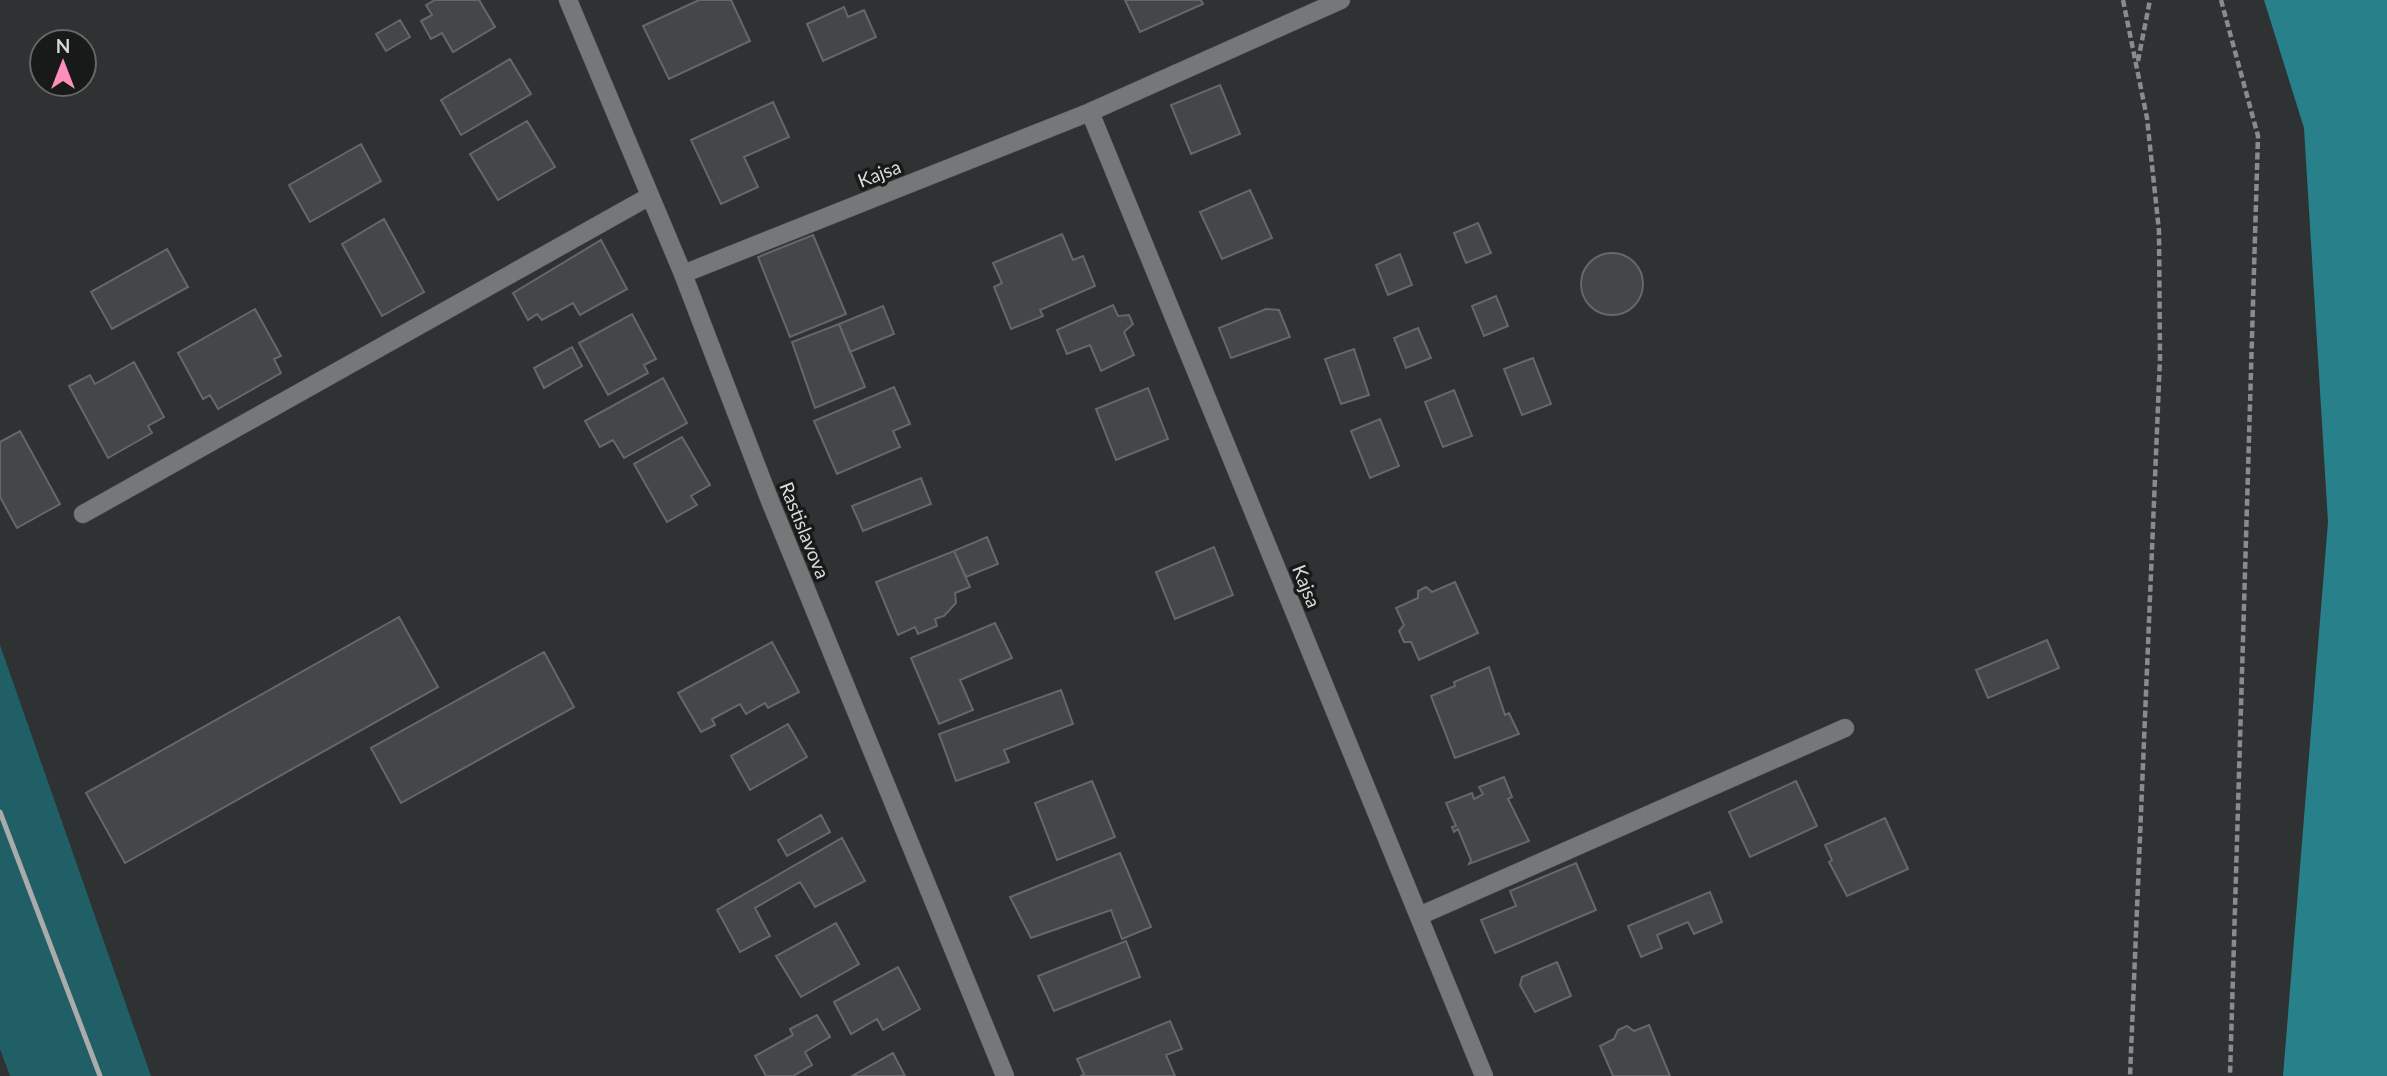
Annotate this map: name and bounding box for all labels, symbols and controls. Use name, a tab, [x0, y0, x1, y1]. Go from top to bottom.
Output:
north arrow	[28, 28, 98, 98]
text: N	[56, 34, 70, 57]
street label: Kajsa	[854, 154, 904, 192]
street label: Rastislavova	[775, 478, 835, 582]
street label: Kajsa	[1288, 561, 1326, 611]

